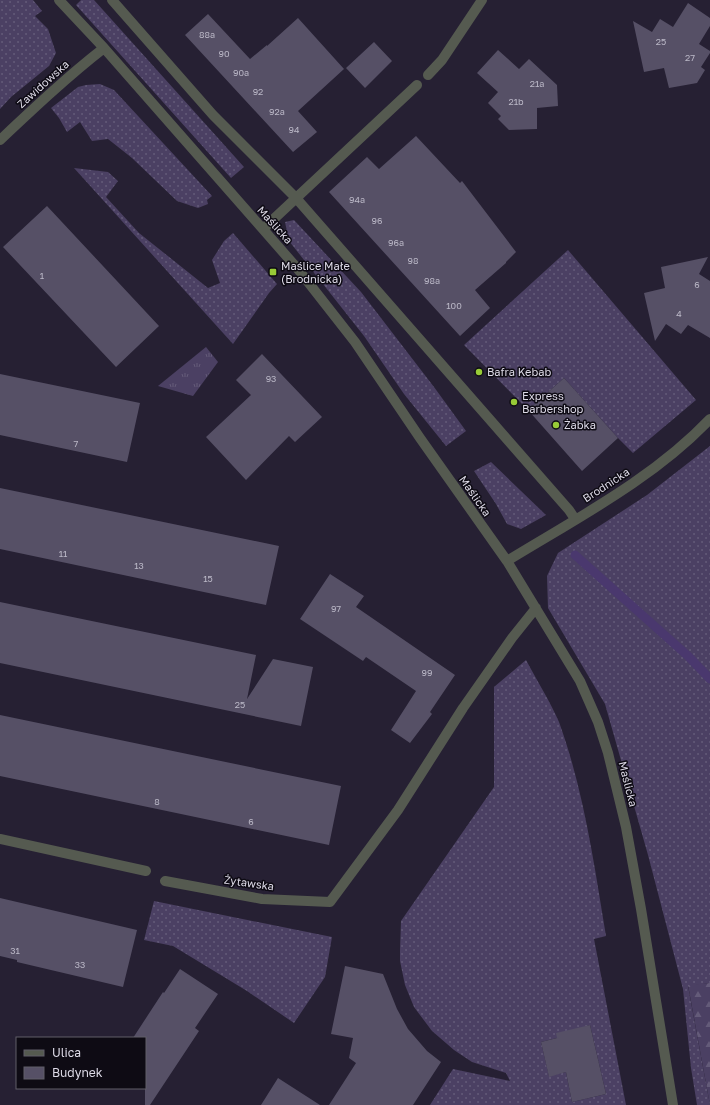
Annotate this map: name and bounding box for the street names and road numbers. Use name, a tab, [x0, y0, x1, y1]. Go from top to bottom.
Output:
street label: Zawidowska	[14, 57, 71, 110]
street label: Maślicka	[255, 203, 296, 246]
street label: Brodnicka	[580, 465, 631, 504]
street label: Maślicka	[457, 473, 494, 518]
street label: Maślicka	[617, 760, 640, 808]
street label: Żytawska	[223, 873, 275, 892]

